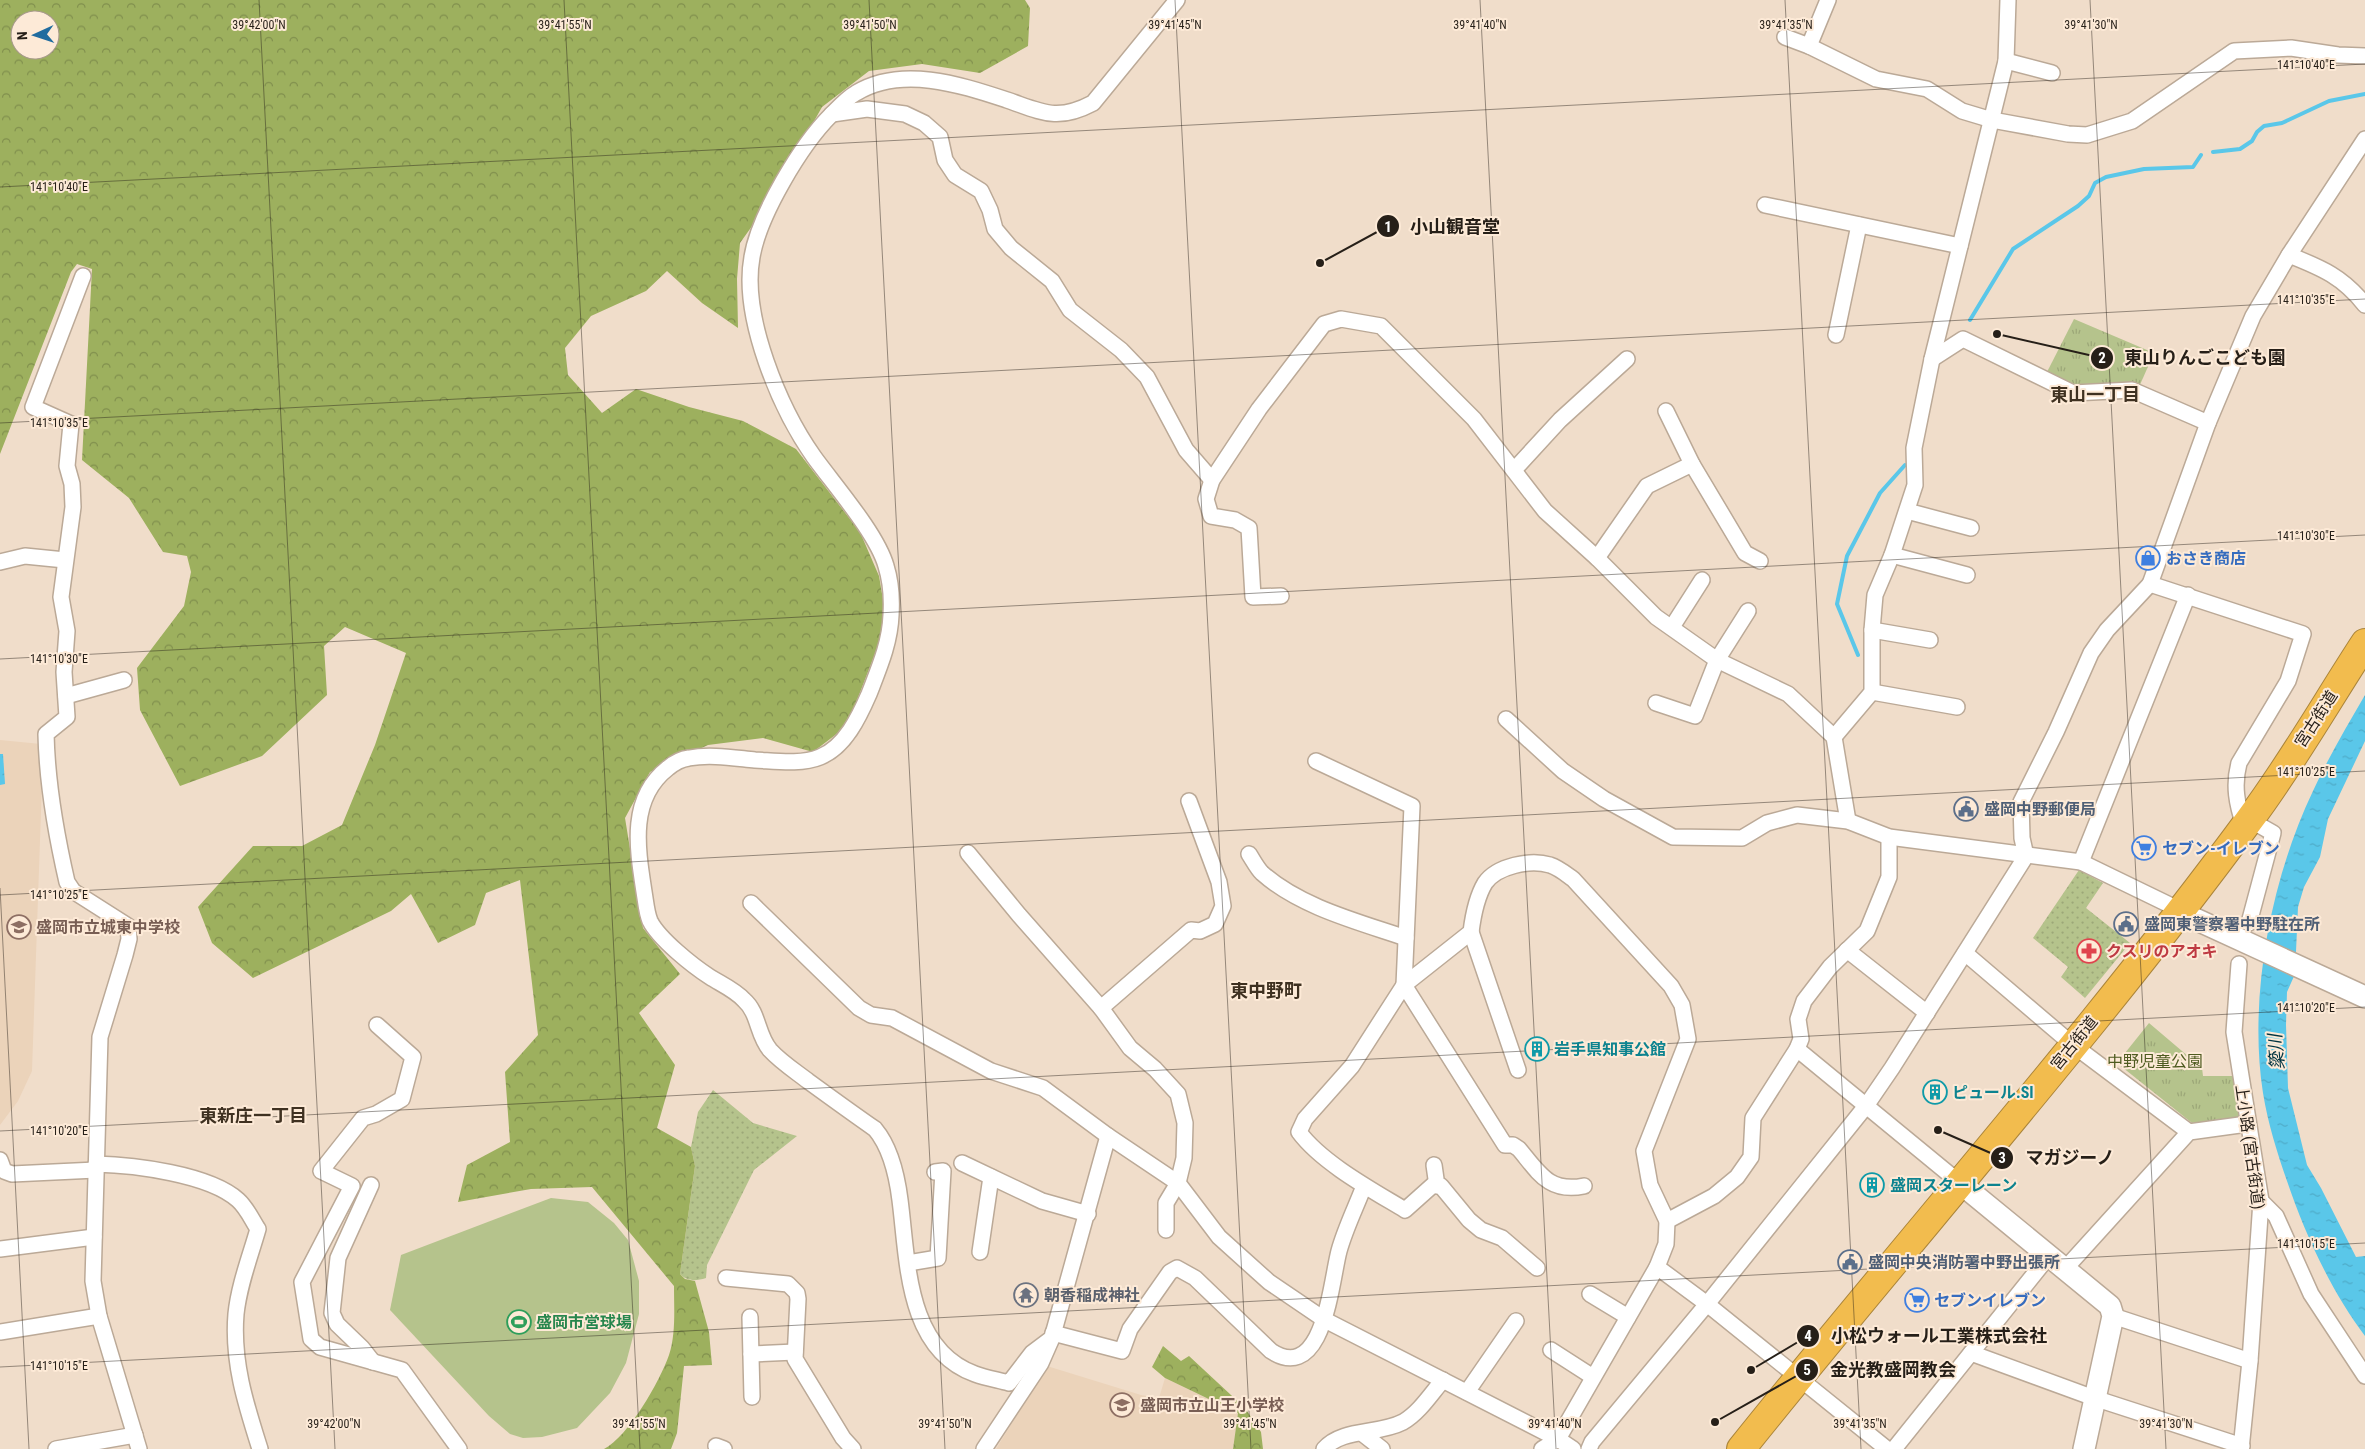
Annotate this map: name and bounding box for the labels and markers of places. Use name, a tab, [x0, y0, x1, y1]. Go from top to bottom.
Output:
callout: 小山観音堂	[1375, 210, 1510, 243]
callout: 東山りんごこども園	[2089, 341, 2296, 374]
shop icon: おさき商店	[2135, 545, 2161, 571]
place label: おさき商店	[2166, 549, 2246, 568]
public building icon: 盛岡中野郵便局	[1953, 796, 1979, 822]
place label: 盛岡中野郵便局	[1984, 800, 2096, 819]
supermarket icon: セブン-イレブン	[2131, 835, 2157, 861]
place label: セブン-イレブン	[2162, 839, 2280, 858]
public building icon: 盛岡東警察署中野駐在所	[2113, 911, 2139, 937]
school or university icon: 盛岡市立城東中学校	[6, 914, 32, 940]
place label: 盛岡東警察署中野駐在所	[2144, 915, 2320, 934]
place label: 盛岡市立城東中学校	[36, 918, 180, 937]
pharmacy icon: クスリのアオキ	[2076, 938, 2102, 964]
place label: クスリのアオキ	[2106, 942, 2218, 961]
building icon: 岩手県知事公館	[1524, 1036, 1550, 1062]
place label: 岩手県知事公館	[1554, 1040, 1666, 1059]
building icon: ピュール.SI	[1922, 1079, 1948, 1105]
place label: ピュール.SI	[1952, 1083, 2034, 1102]
callout: マガジーノ	[1990, 1141, 2125, 1174]
building icon: 盛岡スターレーン	[1859, 1172, 1885, 1198]
place label: 盛岡スターレーン	[1890, 1176, 2017, 1195]
public building icon: 盛岡中央消防署中野出張所	[1837, 1249, 1863, 1275]
place label: 盛岡中央消防署中野出張所	[1868, 1253, 2060, 1272]
temple icon: 朝香稲成神社	[1013, 1282, 1039, 1308]
place label: 朝香稲成神社	[1044, 1286, 1140, 1305]
supermarket icon: セブンイレブン	[1904, 1287, 1930, 1313]
place label: セブンイレブン	[1934, 1291, 2046, 1310]
sports icon: 盛岡市営球場	[506, 1309, 532, 1335]
place label: 盛岡市営球場	[536, 1313, 632, 1332]
callout: 小松ウォール工業株式会社	[1796, 1319, 2057, 1352]
callout: 金光教盛岡教会	[1795, 1353, 1966, 1386]
school or university icon: 盛岡市立山王小学校	[1109, 1392, 1135, 1418]
place label: 盛岡市立山王小学校	[1140, 1396, 1284, 1415]

